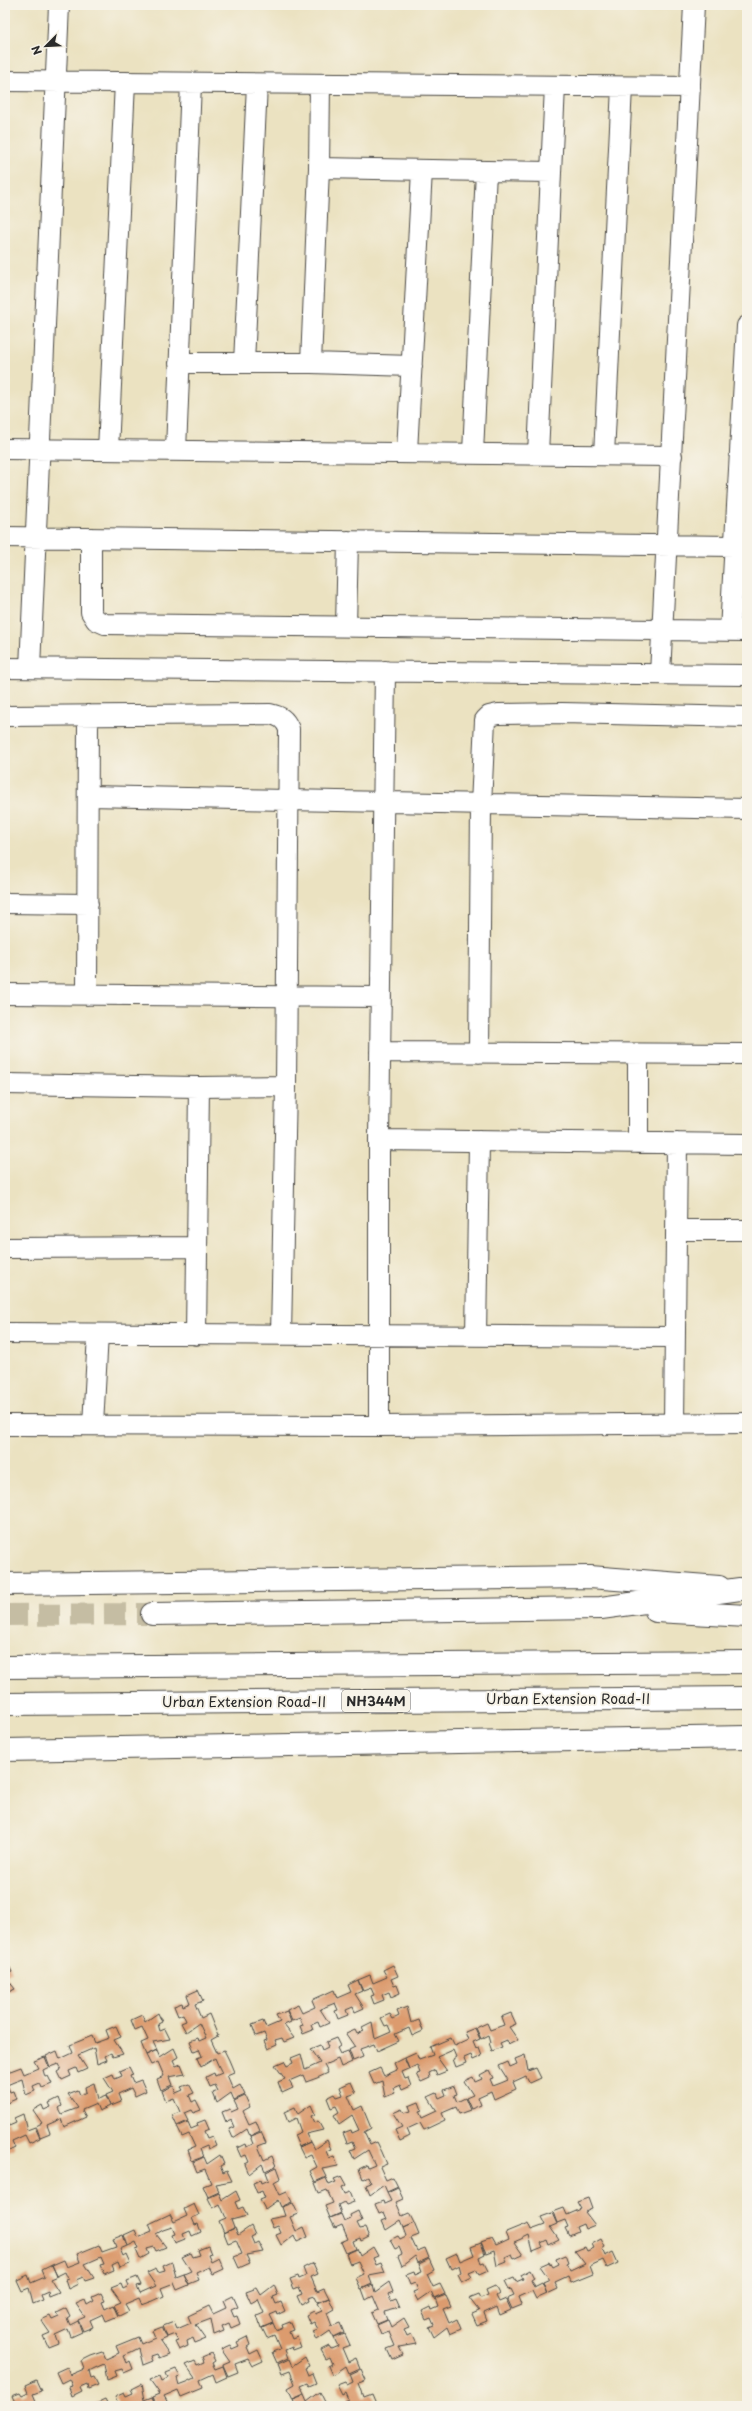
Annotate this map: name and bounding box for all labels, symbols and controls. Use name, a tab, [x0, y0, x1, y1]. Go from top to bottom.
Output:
north arrow	[26, 26, 66, 66]
text: N	[27, 43, 46, 58]
street label: Urban Extension Road-II	[486, 1688, 650, 1709]
road number: NH344M	[342, 1690, 410, 1712]
street label: Urban Extension Road-II	[162, 1691, 326, 1712]

